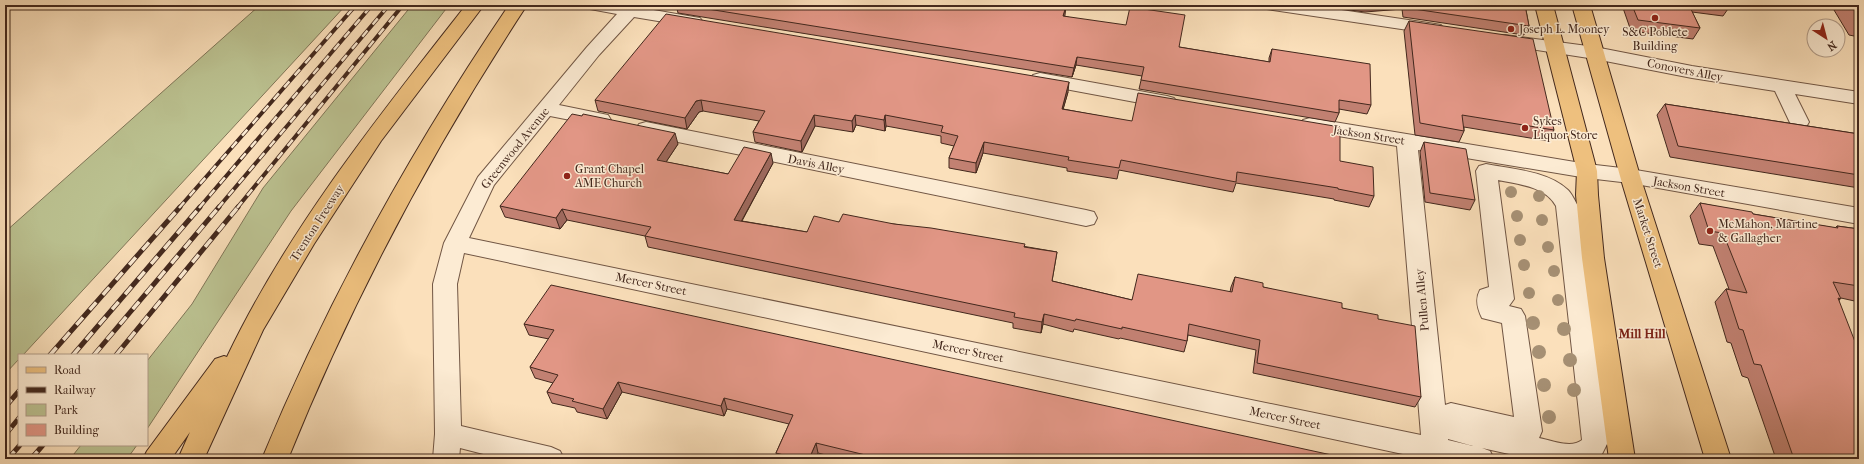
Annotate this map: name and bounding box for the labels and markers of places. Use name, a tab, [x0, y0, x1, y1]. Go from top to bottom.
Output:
marker: S&C Poblete Building	[1650, 13, 1660, 23]
place label: Joseph L. Mooney	[1518, 22, 1610, 36]
marker: Joseph L. Mooney	[1506, 24, 1516, 34]
place label: S&C Poblete Building	[1622, 25, 1688, 53]
place label: Sykes Liquor Store	[1533, 114, 1598, 142]
marker: Sykes Liquor Store	[1520, 123, 1530, 133]
place label: Grant Chapel AME Church	[574, 162, 645, 190]
marker: Grant Chapel AME Church	[562, 171, 572, 181]
place label: McMahon, Martine & Gallagher	[1718, 217, 1818, 245]
marker: McMahon, Martine & Gallagher	[1705, 226, 1715, 236]

